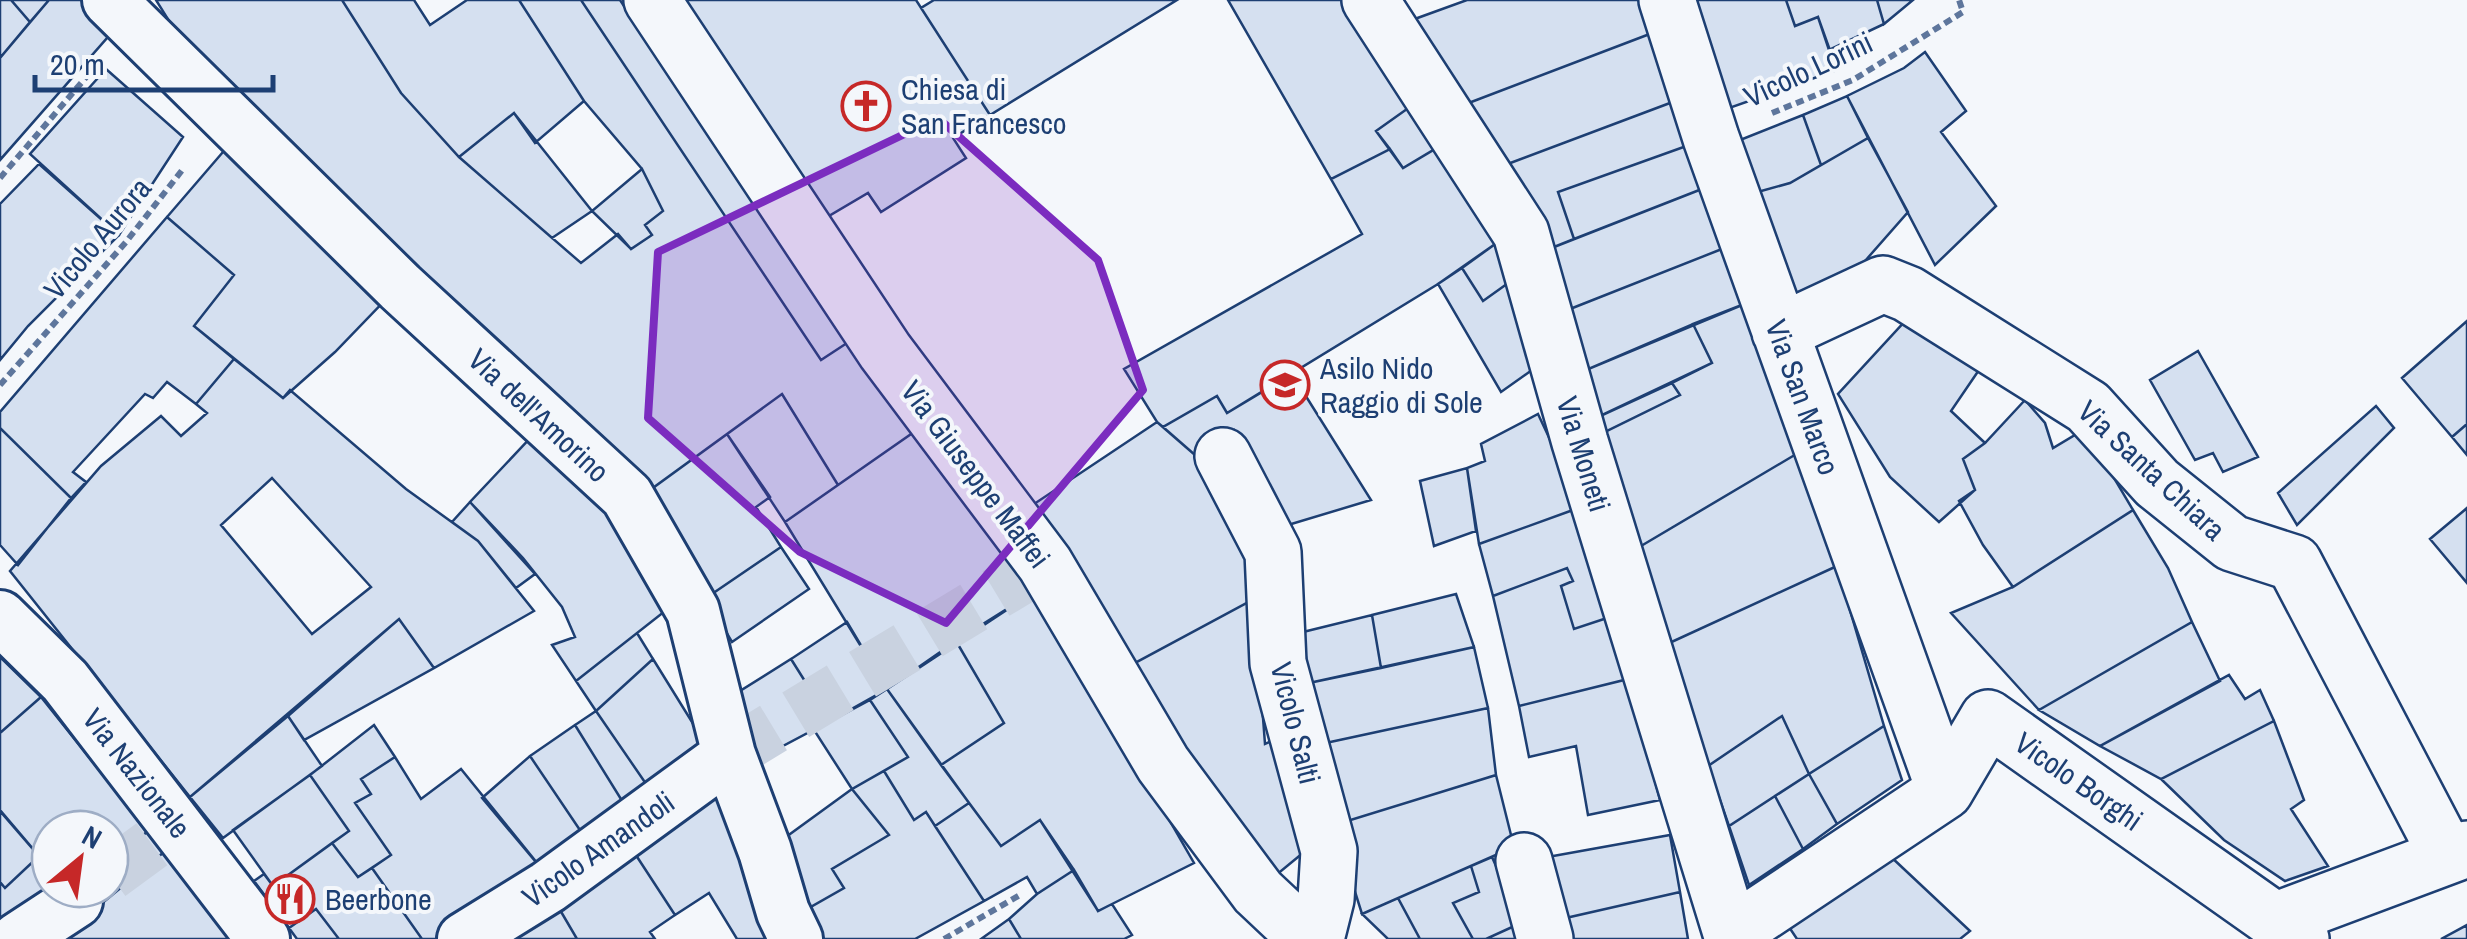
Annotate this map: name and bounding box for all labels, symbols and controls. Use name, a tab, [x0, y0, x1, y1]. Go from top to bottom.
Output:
street label: Vicolo Lorini	[1737, 22, 1879, 116]
scale bar	[35, 30, 272, 92]
text: 20 m	[50, 44, 105, 84]
place label: Chiesa di San Francesco	[901, 69, 1066, 143]
church icon: Chiesa di San Francesco	[840, 80, 892, 132]
street label: Vicolo Aurora	[34, 168, 160, 307]
street label: Via San Marco	[1756, 314, 1850, 480]
street label: Via dell'Amorino	[460, 339, 618, 491]
place label: Asilo Nido Raggio di Sole	[1319, 348, 1483, 422]
school or university icon: Asilo Nido Raggio di Sole	[1259, 359, 1311, 411]
street label: Via Giuseppe Maffei	[892, 372, 1060, 576]
street label: Via Moneti	[1548, 391, 1620, 517]
street label: Via Santa Chiara	[2069, 391, 2235, 549]
street label: Vicolo Salti	[1262, 658, 1330, 788]
street label: Via Nazionale	[75, 701, 199, 845]
street label: Vicolo Borghi	[2007, 722, 2151, 840]
street label: Vicolo Amandoli	[514, 782, 682, 916]
north arrow	[30, 809, 130, 909]
restaurant icon: Beerbone	[264, 873, 316, 925]
place label: Beerbone	[325, 879, 432, 919]

